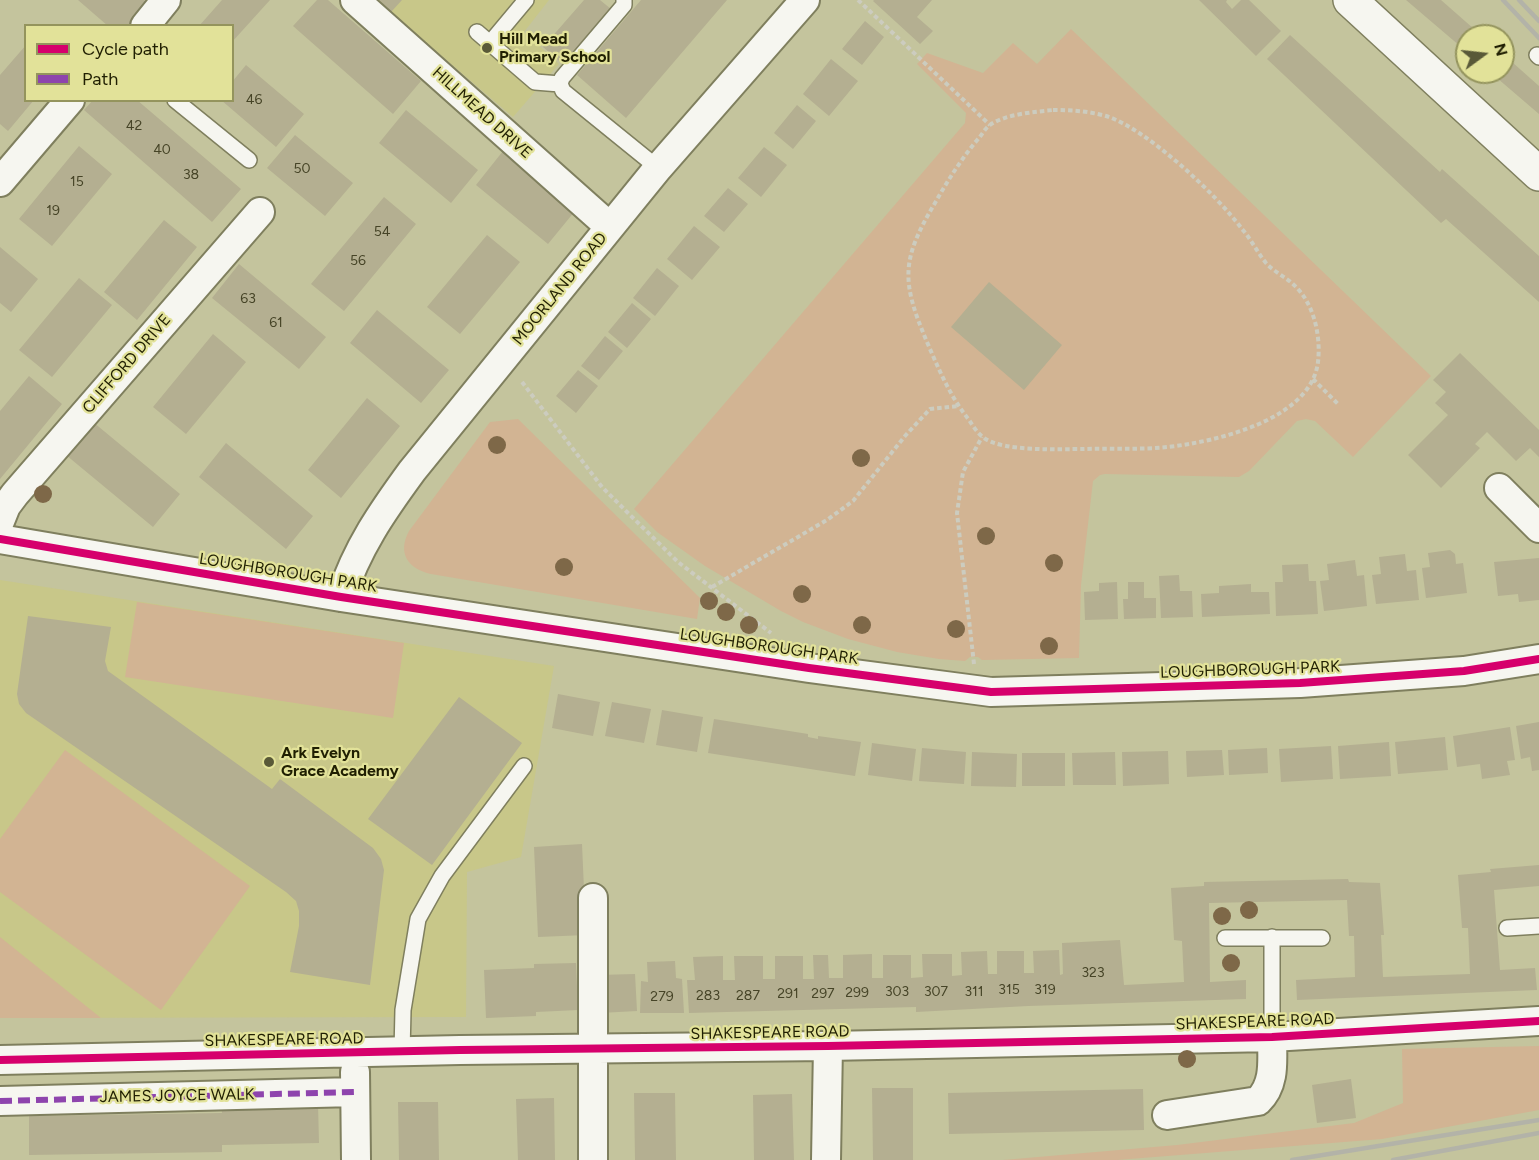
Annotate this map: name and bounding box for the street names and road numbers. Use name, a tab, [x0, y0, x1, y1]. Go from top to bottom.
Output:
street label: HILLMEAD DRIVE	[428, 63, 536, 163]
street label: MOORLAND ROAD	[509, 229, 611, 349]
street label: CLIFFORD DRIVE	[79, 311, 175, 417]
street label: LOUGHBOROUGH PARK	[198, 549, 378, 597]
street label: LOUGHBOROUGH PARK	[679, 625, 859, 669]
street label: LOUGHBOROUGH PARK	[1160, 657, 1340, 683]
street label: SHAKESPEARE ROAD	[1175, 1010, 1335, 1034]
street label: SHAKESPEARE ROAD	[690, 1022, 850, 1044]
street label: SHAKESPEARE ROAD	[204, 1029, 364, 1051]
street label: JAMES JOYCE WALK	[99, 1085, 255, 1107]

